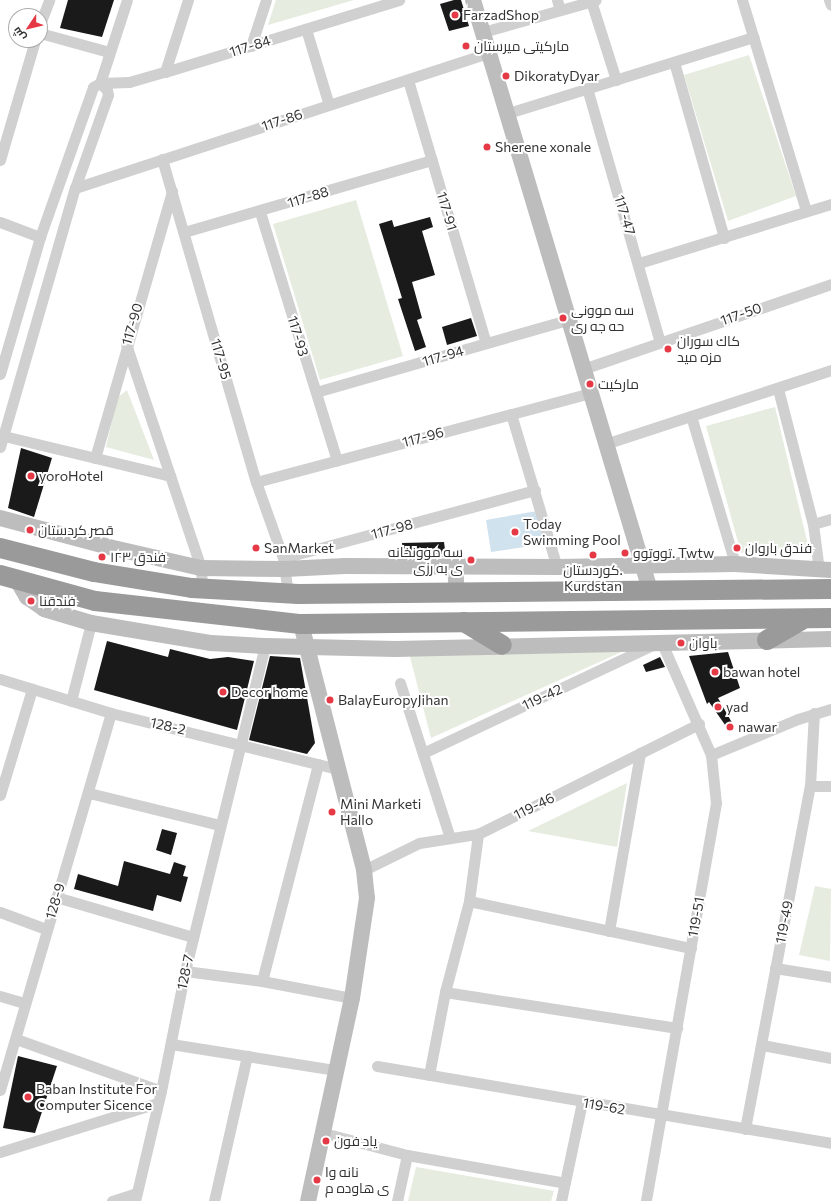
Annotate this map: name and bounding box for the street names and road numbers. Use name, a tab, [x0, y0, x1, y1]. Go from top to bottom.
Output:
street label: 117-84	[227, 32, 273, 60]
street label: 117-86	[259, 105, 305, 135]
street label: 117-88	[285, 183, 331, 211]
street label: 117-91	[433, 190, 461, 232]
street label: 117-47	[611, 193, 639, 237]
street label: 117-50	[718, 299, 764, 329]
street label: 117-90	[118, 301, 146, 347]
street label: 117-93	[284, 314, 312, 358]
street label: 117-95	[207, 337, 235, 381]
street label: 117-94	[420, 342, 466, 370]
street label: 117-96	[400, 423, 446, 451]
street label: 117-98	[369, 515, 415, 543]
street label: 119-42	[519, 680, 565, 714]
street label: 128-2	[149, 714, 187, 738]
street label: 119-46	[511, 789, 557, 823]
street label: 128-9	[42, 881, 68, 921]
street label: 119-51	[684, 896, 708, 938]
street label: 119-49	[772, 899, 796, 945]
street label: 128-7	[173, 953, 197, 991]
street label: 119-62	[582, 1094, 626, 1118]

